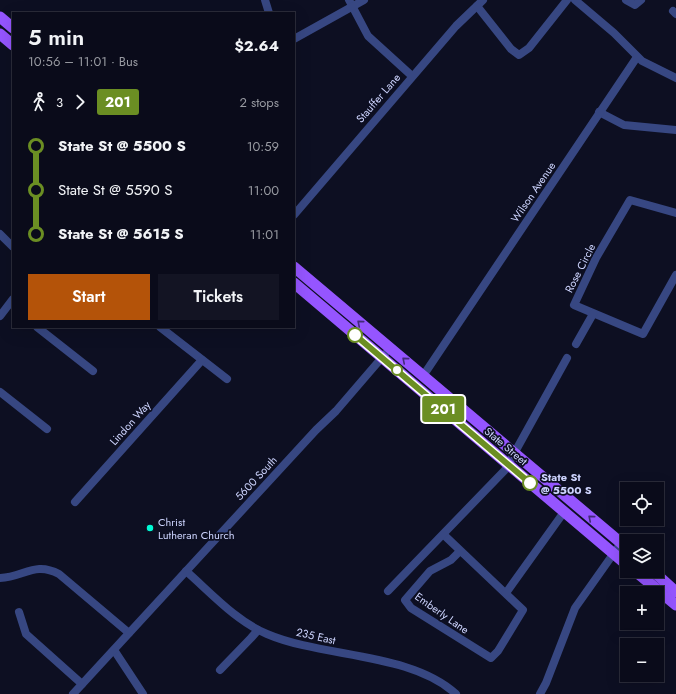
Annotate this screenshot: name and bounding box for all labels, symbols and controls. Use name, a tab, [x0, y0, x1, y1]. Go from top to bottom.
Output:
text: 5 min	[28, 21, 84, 53]
text: $2.64	[234, 35, 279, 57]
text: 10:56 – 11:01 · Bus	[28, 52, 138, 71]
street label: Stauffer Lane	[352, 70, 404, 126]
icon: walk	[28, 91, 50, 113]
icon: forward	[69, 91, 91, 113]
text: 201	[105, 92, 131, 112]
text: 3	[56, 93, 63, 112]
text: 2 stops	[240, 93, 279, 112]
text: State St @ 5500 S	[58, 135, 186, 157]
text: 10:59	[247, 137, 279, 156]
street label: Wilson Avenue	[507, 158, 559, 226]
text: State St @ 5590 S	[58, 179, 173, 201]
text: 11:00	[248, 181, 279, 200]
text: State St @ 5615 S	[58, 223, 184, 245]
text: 11:01	[250, 225, 279, 244]
street label: Rose Circle	[561, 240, 599, 295]
button: Start	[28, 274, 150, 320]
button: Tickets	[158, 274, 279, 320]
one-way arrow	[357, 320, 365, 327]
unlabelled marker	[347, 327, 363, 343]
one-way arrow	[402, 358, 409, 365]
unlabelled marker	[391, 364, 403, 376]
line badge: 201	[420, 396, 466, 422]
street label: Lindon Way	[106, 397, 154, 449]
text: 201	[430, 399, 456, 419]
street label: State Street	[481, 423, 531, 469]
street label: 5600 South	[231, 452, 281, 504]
place label: State St @ 5500 S	[541, 469, 592, 498]
marker: State St @ 5500 S	[522, 475, 538, 491]
map controls	[620, 482, 664, 682]
button: locate	[620, 482, 664, 526]
place label: Christ Lutheran Church	[158, 514, 234, 543]
one-way arrow	[588, 516, 596, 523]
marker: Christ Lutheran Church	[145, 523, 155, 533]
button: layers	[620, 534, 664, 578]
button: +	[620, 586, 664, 630]
street label: Emberly Lane	[412, 588, 473, 638]
street label: 235 East	[295, 624, 338, 648]
button: −	[620, 638, 664, 682]

